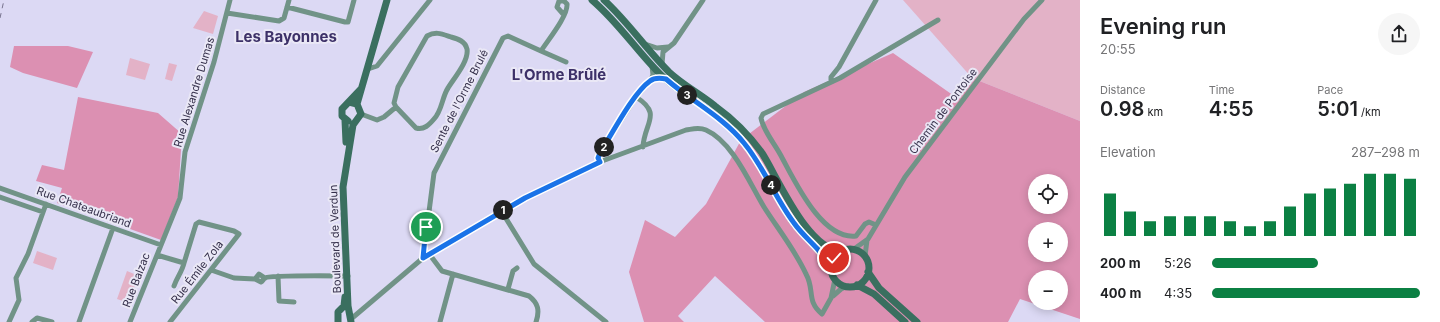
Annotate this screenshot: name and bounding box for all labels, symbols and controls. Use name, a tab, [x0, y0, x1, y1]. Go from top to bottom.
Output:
text: Evening run	[1100, 13, 1226, 39]
button: share	[1378, 13, 1420, 55]
district label: Les Bayonnes	[235, 27, 337, 46]
street label: Rue Alexandre Dumas	[171, 35, 217, 149]
text: 20:55	[1100, 41, 1136, 57]
street label: Sente de l'Orme Brulé	[427, 47, 491, 155]
district label: L'Orme Brûlé	[512, 65, 606, 84]
street label: Chemin de Pontoise	[906, 65, 980, 157]
text: Distance	[1100, 83, 1145, 97]
text: Time	[1209, 83, 1234, 97]
text: Pace	[1317, 83, 1343, 97]
pin: 3	[677, 85, 697, 105]
text: 3	[683, 88, 691, 102]
text: 0.98	[1100, 97, 1144, 121]
text: 4:55	[1209, 97, 1254, 121]
text: 5:01	[1317, 97, 1358, 121]
text: km	[1144, 105, 1163, 119]
text: /km	[1358, 105, 1381, 119]
pin: 2	[594, 137, 614, 157]
text: 2	[601, 140, 607, 154]
text: Elevation	[1100, 144, 1156, 160]
text: 287–298 m	[1351, 144, 1420, 160]
map controls	[1028, 174, 1068, 310]
button: locate	[1028, 174, 1068, 214]
pin: 4	[761, 175, 781, 195]
text: 4	[767, 178, 775, 192]
street label: Rue Chateaubriand	[35, 183, 133, 231]
street label: Boulevard de Verdun	[326, 184, 344, 294]
pin: 1	[493, 200, 513, 220]
text: 1	[501, 203, 505, 217]
pin	[409, 210, 443, 244]
icon: arrive	[415, 216, 437, 238]
button: +	[1028, 222, 1068, 262]
street label: Rue Émile Zola	[168, 238, 226, 306]
pin	[817, 241, 851, 275]
icon: check	[823, 247, 845, 269]
street label: Rue Balzac	[119, 251, 153, 309]
text: 200 m	[1100, 255, 1141, 271]
text: 5:26	[1164, 255, 1192, 271]
button: −	[1028, 270, 1068, 310]
text: 400 m	[1100, 285, 1141, 301]
text: 4:35	[1164, 285, 1192, 301]

